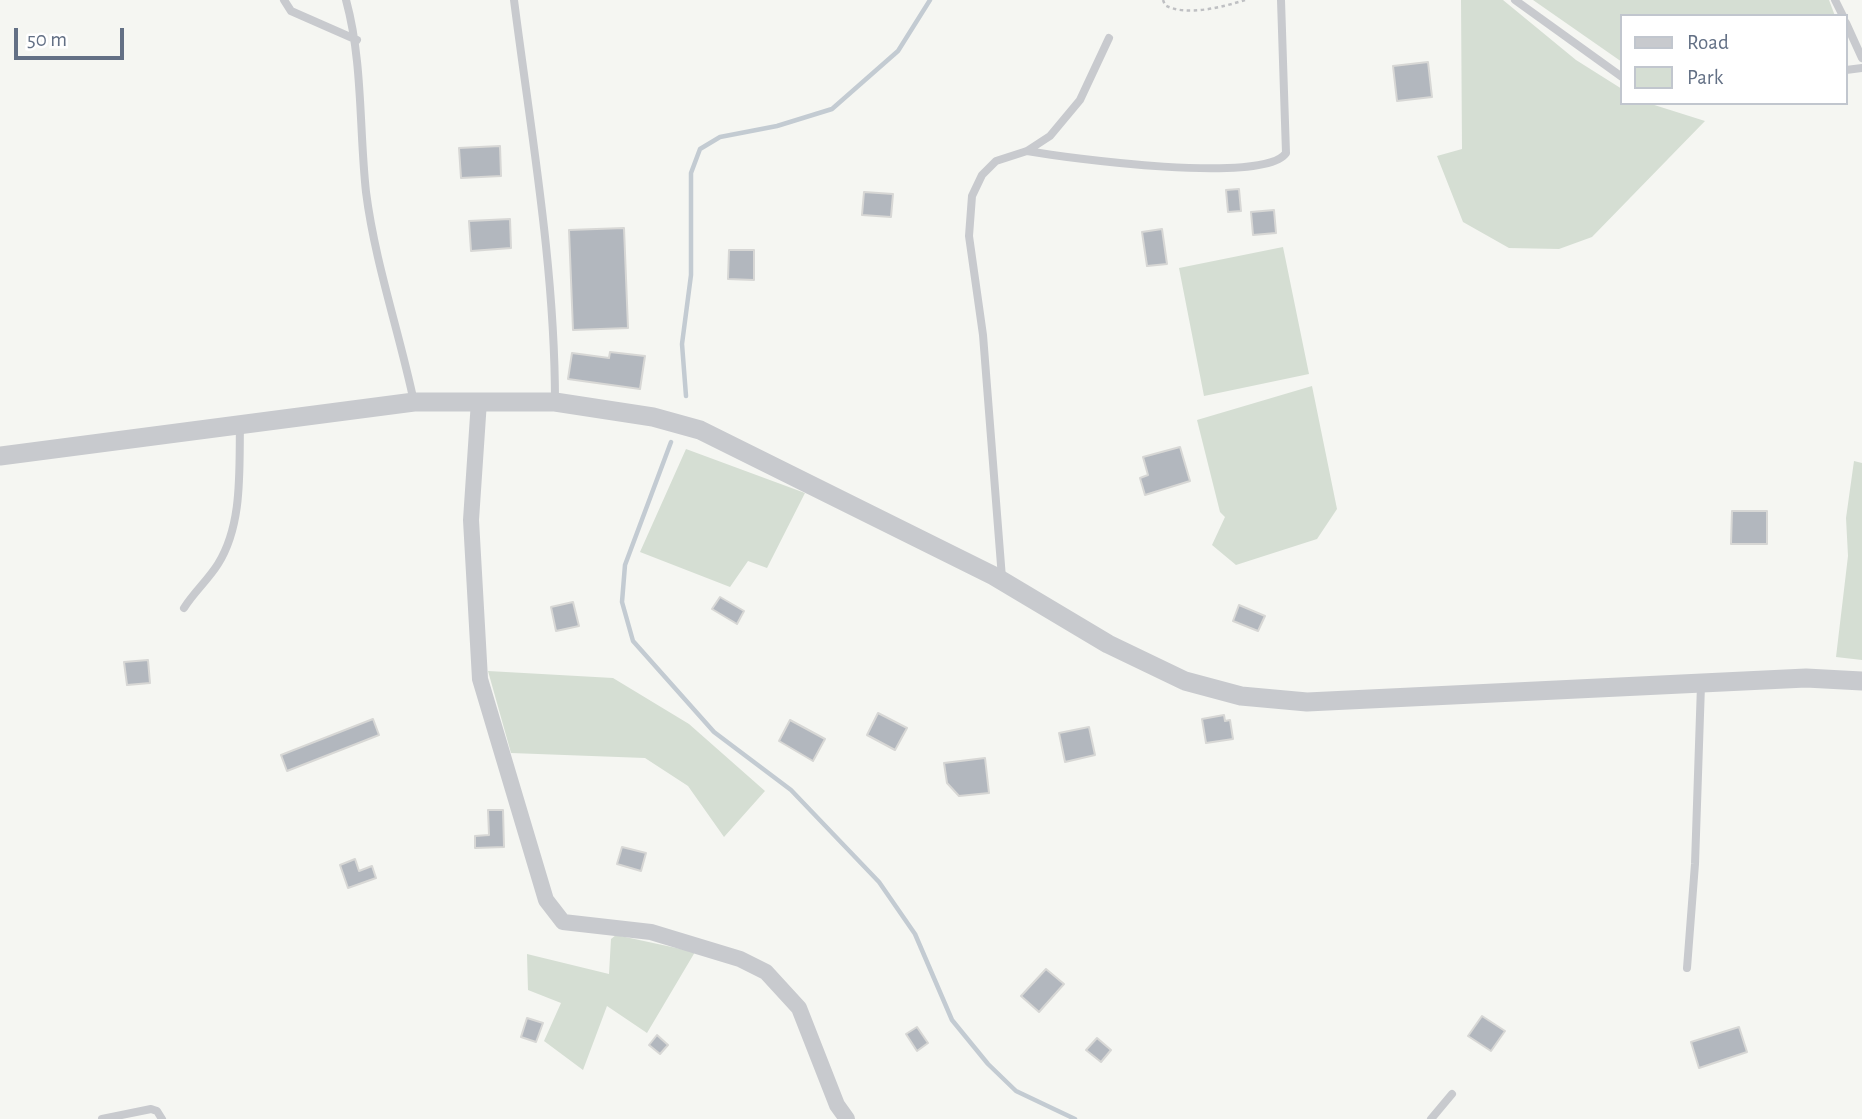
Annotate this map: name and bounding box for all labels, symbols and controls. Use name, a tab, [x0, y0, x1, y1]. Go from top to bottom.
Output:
scale bar	[18, 14, 128, 58]
legend	[1620, 14, 1848, 105]
text: 50 m	[27, 29, 67, 50]
text: Road	[1687, 32, 1729, 53]
text: Park	[1687, 67, 1723, 88]

